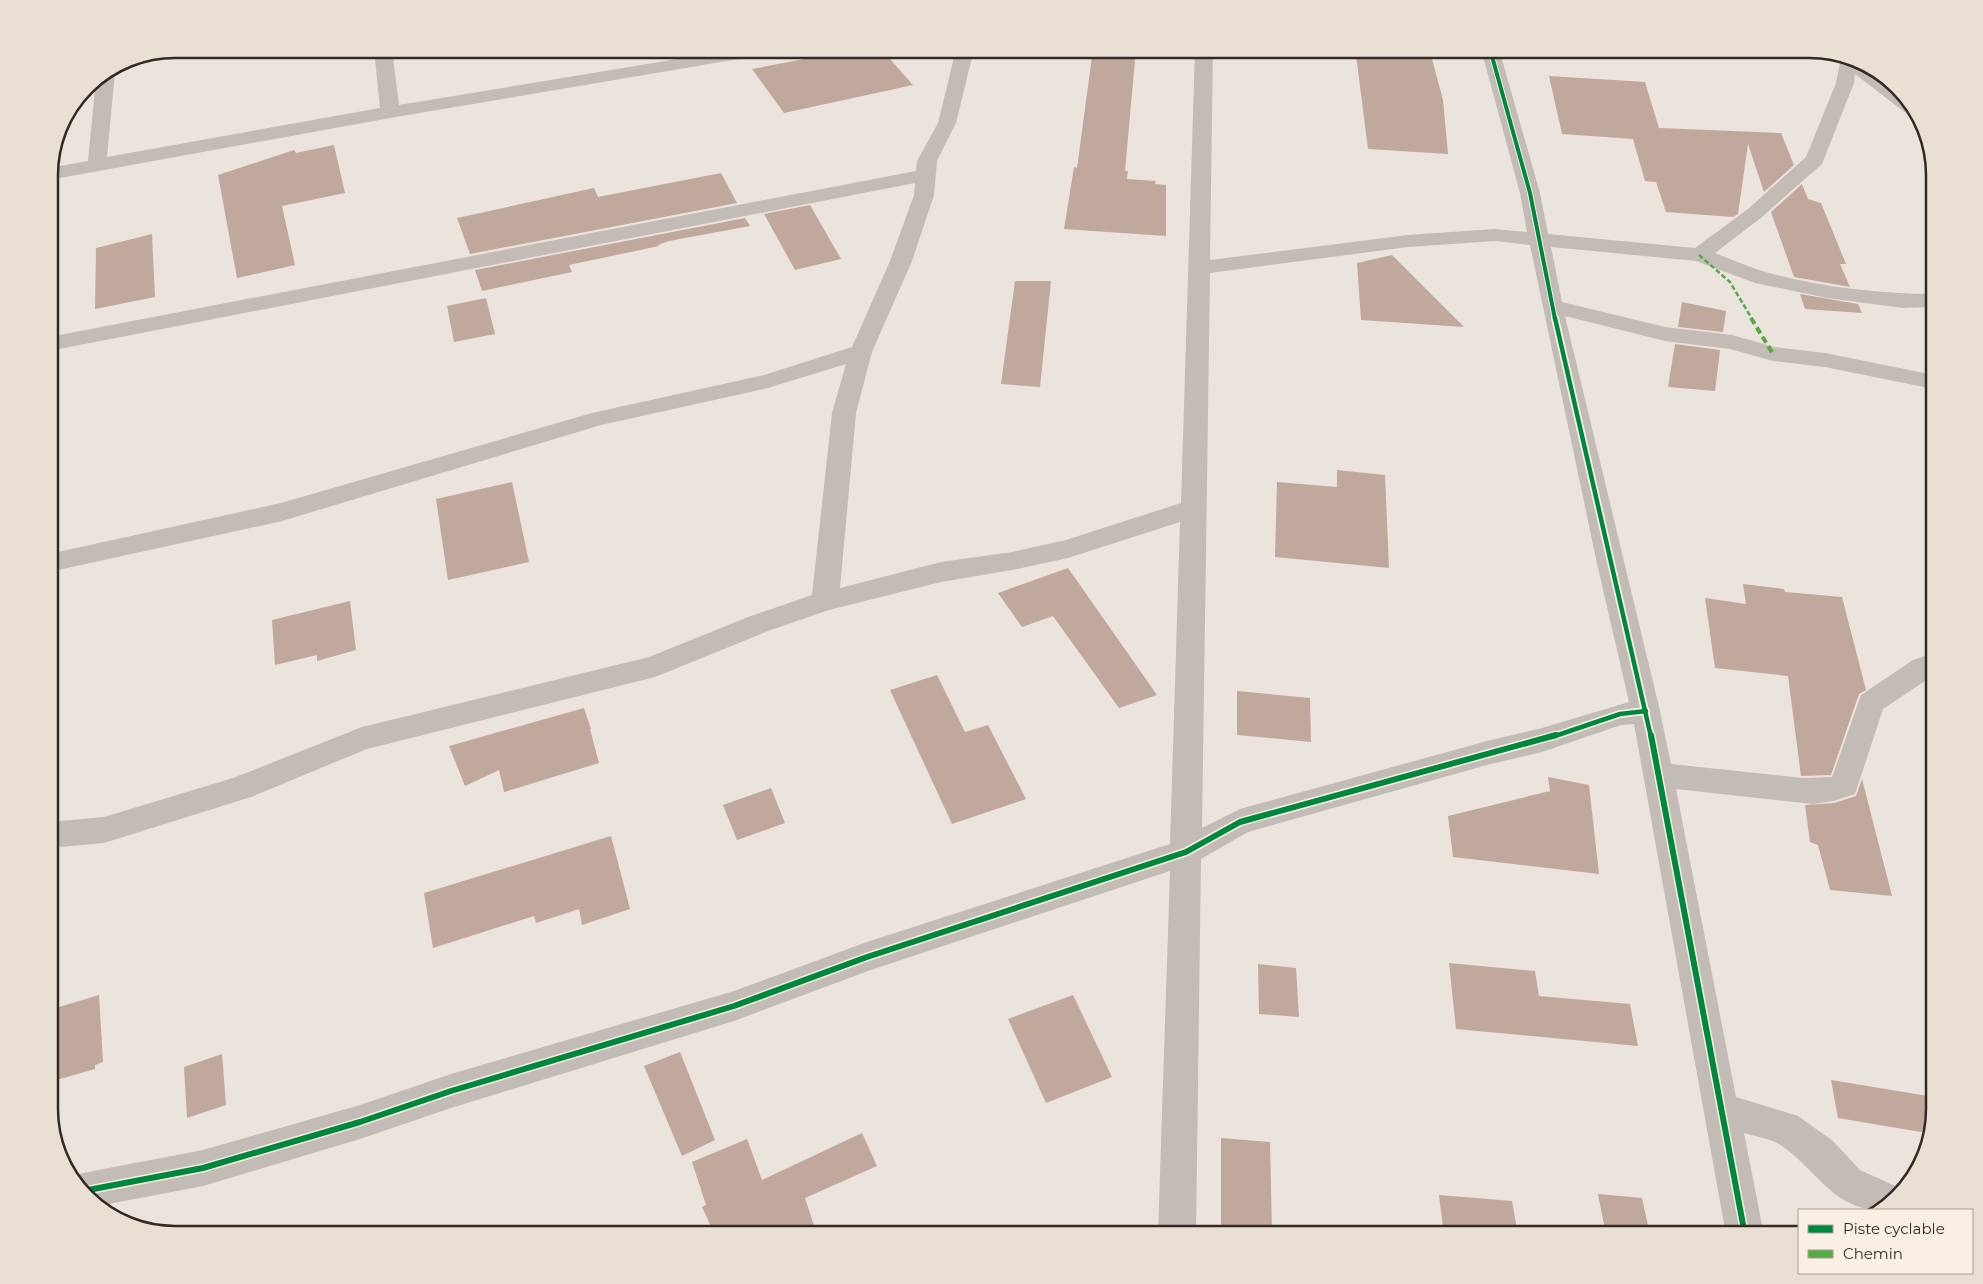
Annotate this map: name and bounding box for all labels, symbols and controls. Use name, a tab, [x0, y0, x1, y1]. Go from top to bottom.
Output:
legend	[1798, 1209, 1973, 1274]
text: Piste cyclable	[1843, 1219, 1945, 1238]
text: Chemin	[1843, 1244, 1903, 1263]

